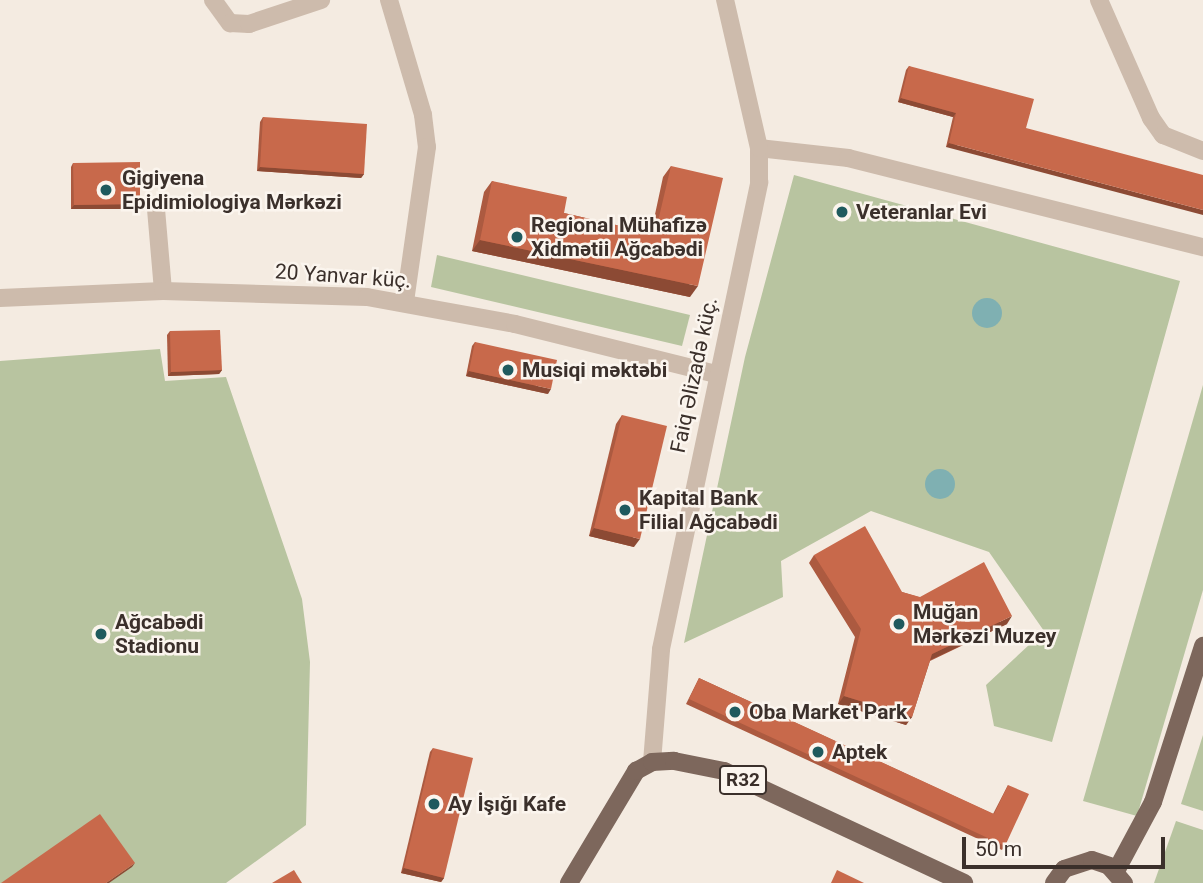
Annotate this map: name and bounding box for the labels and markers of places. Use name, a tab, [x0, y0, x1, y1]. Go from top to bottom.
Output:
place label: Gigiyena Epidimiologiya Mərkəzi	[122, 165, 342, 215]
marker: Gigiyena Epidimiologiya Mərkəzi	[96, 180, 116, 200]
place label: Veteranlar Evi	[856, 199, 987, 225]
marker: Veteranlar Evi	[834, 204, 850, 220]
place label: Regional Mühafizə Xidmətii Ağcabədi	[531, 212, 707, 262]
marker: Regional Mühafizə Xidmətii Ağcabədi	[509, 229, 525, 245]
place label: Musiqi məktəbi	[522, 357, 667, 383]
marker: Musiqi məktəbi	[500, 362, 516, 378]
place label: Kapital Bank Filial Ağcabədi	[639, 485, 778, 535]
marker: Kapital Bank Filial Ağcabədi	[617, 502, 633, 518]
place label: Muğan Mərkəzi Muzey	[913, 599, 1056, 649]
place label: Ağcabədi Stadionu	[115, 609, 204, 659]
marker: Muğan Mərkəzi Muzey	[891, 616, 907, 632]
marker: Ağcabədi Stadionu	[93, 626, 109, 642]
place label: Oba Market Park	[749, 699, 907, 725]
marker: Oba Market Park	[727, 704, 743, 720]
place label: Aptek	[832, 739, 887, 765]
marker: Aptek	[810, 744, 826, 760]
place label: Ay İşığı Kafe	[448, 791, 566, 817]
marker: Ay İşığı Kafe	[426, 796, 442, 812]

